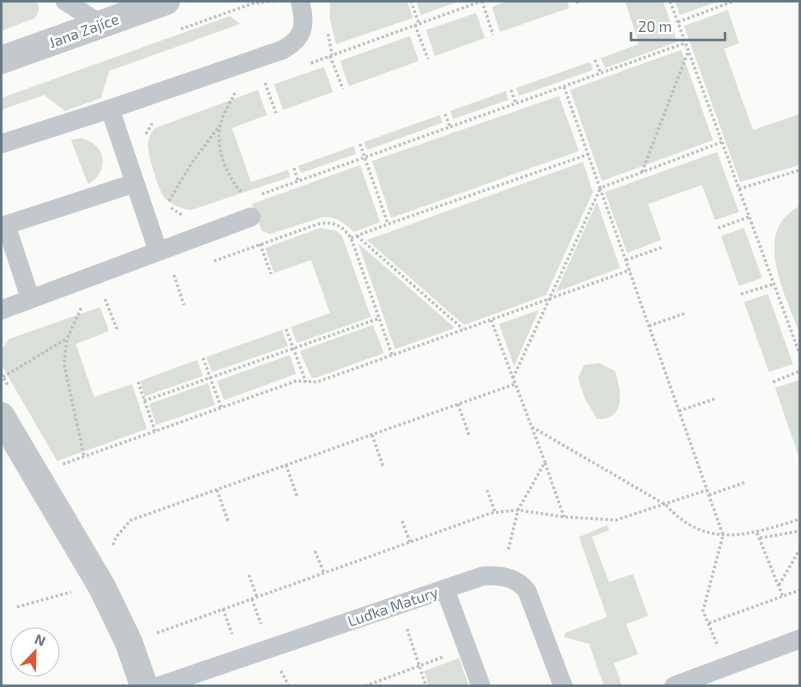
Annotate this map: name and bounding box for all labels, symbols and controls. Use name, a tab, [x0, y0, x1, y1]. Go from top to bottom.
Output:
street label: Jana Zajíce	[46, 9, 121, 52]
scale bar	[631, 10, 725, 42]
text: 20 m	[638, 17, 672, 35]
street label: Luďka Matury	[345, 582, 440, 630]
north arrow	[10, 627, 60, 677]
text: N	[32, 630, 48, 649]

